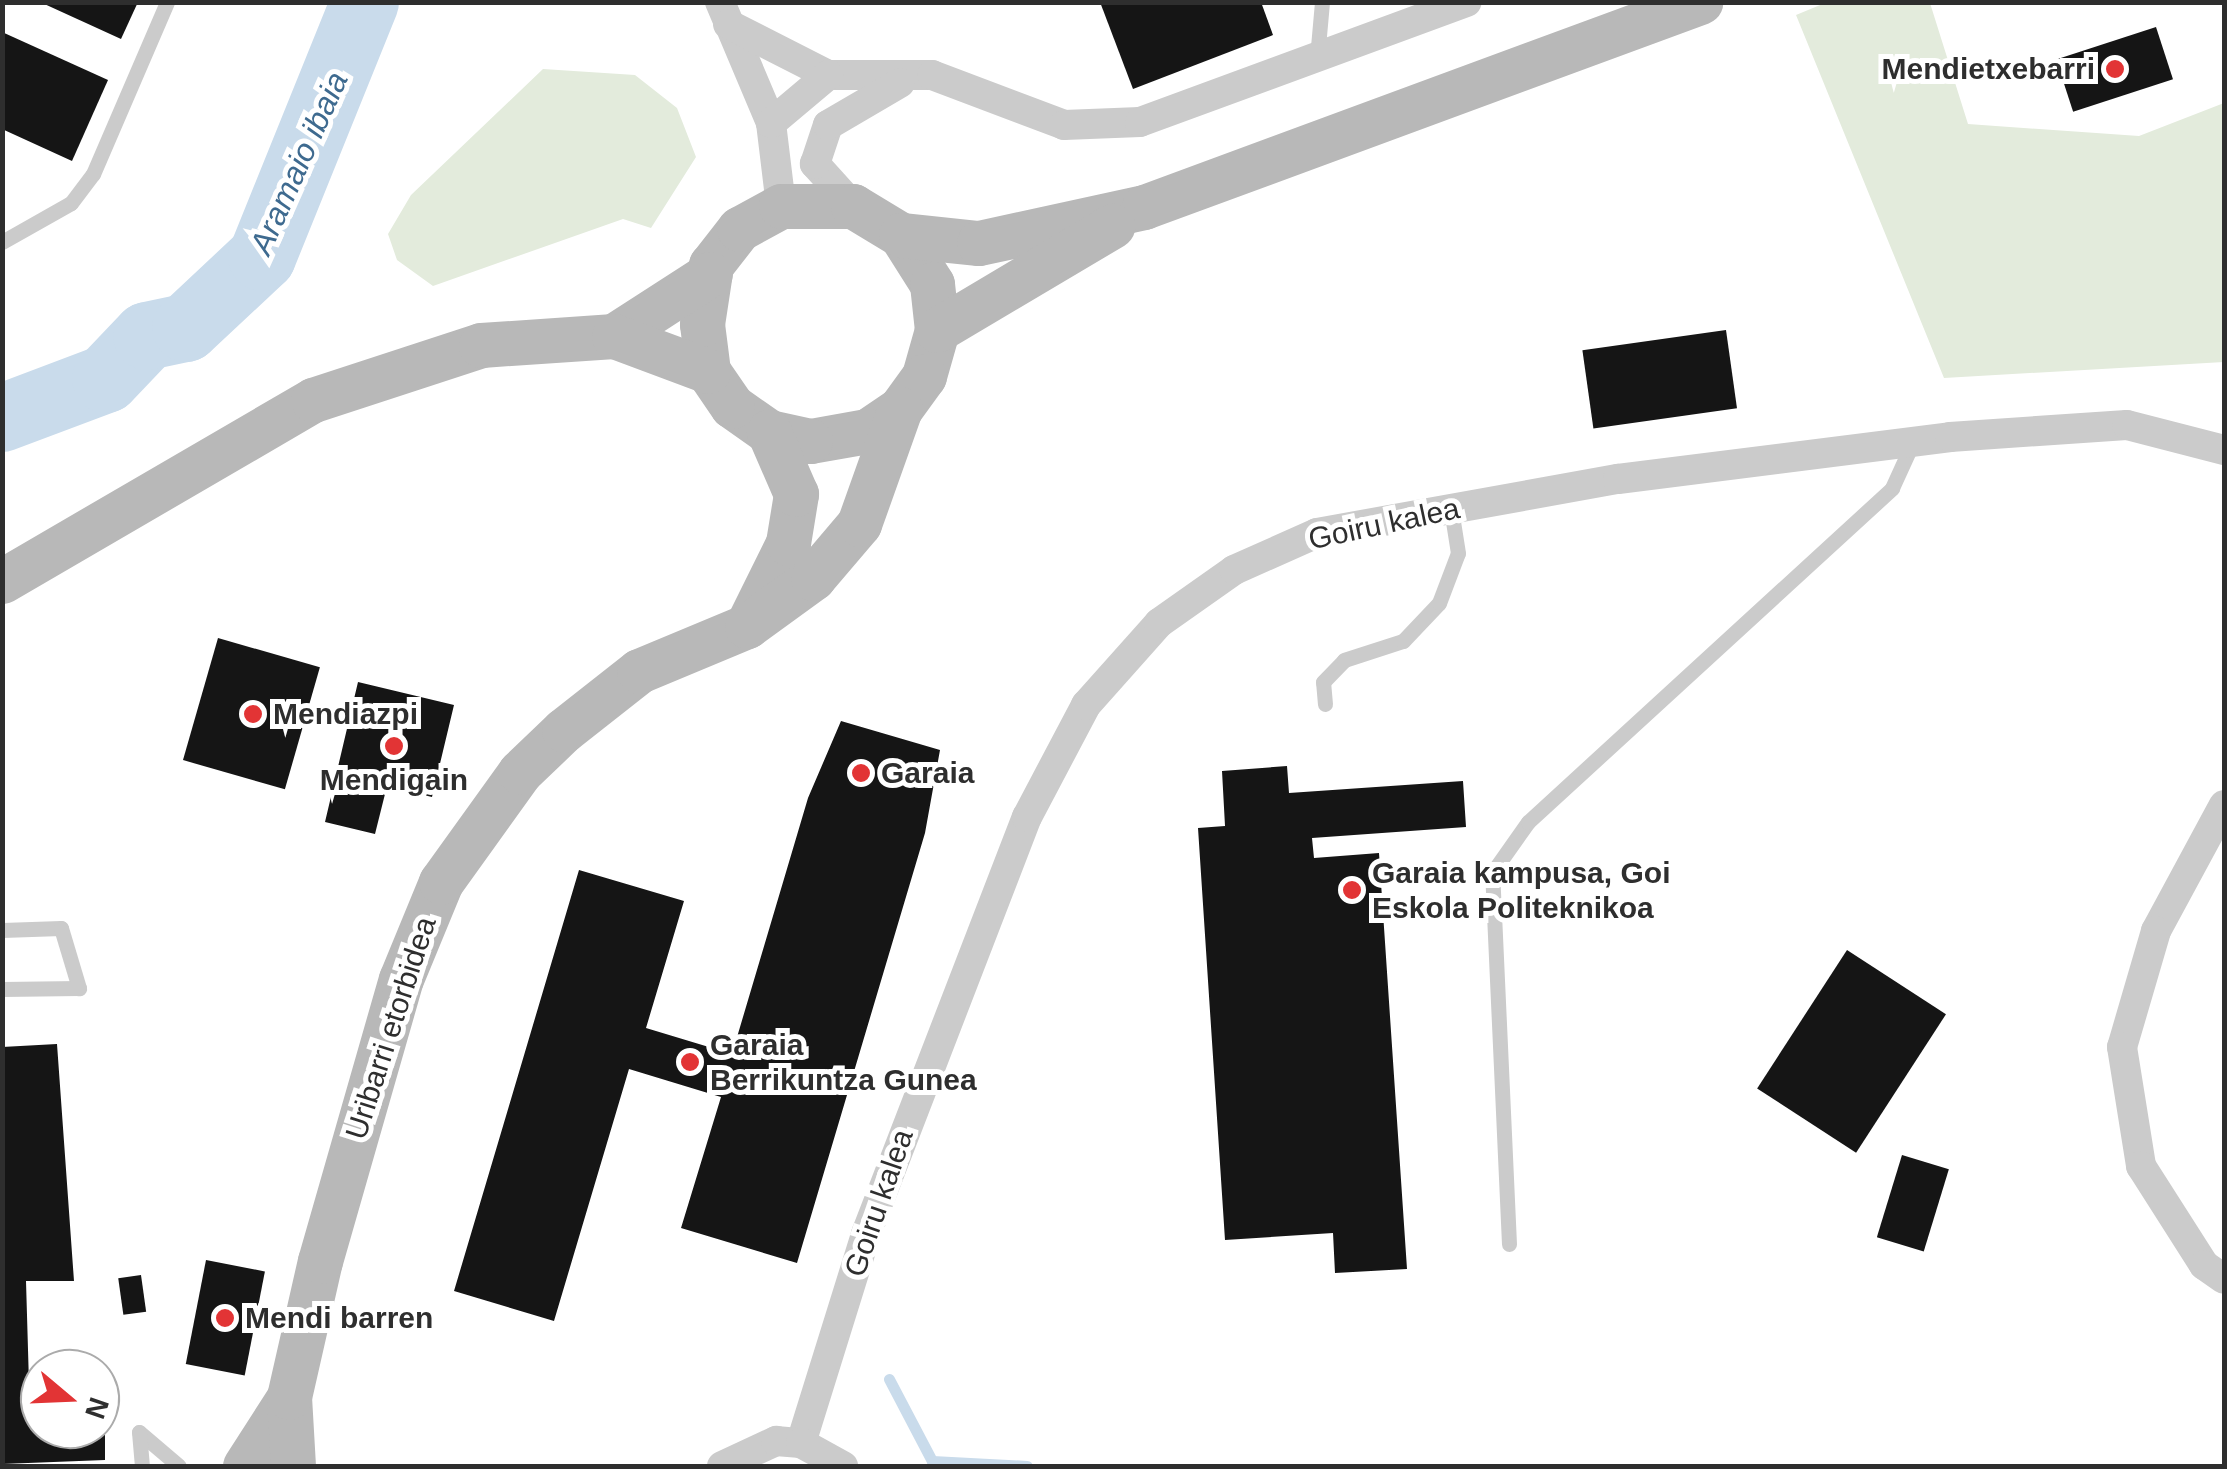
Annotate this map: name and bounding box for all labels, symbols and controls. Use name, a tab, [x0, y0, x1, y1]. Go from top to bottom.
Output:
place label: Mendietxebarri	[1882, 51, 2095, 87]
marker: Mendietxebarri	[2104, 58, 2126, 80]
water label: Aramaio ibaia	[242, 66, 356, 260]
street label: Goiru kalea	[1305, 490, 1463, 558]
place label: Mendiazpi	[273, 696, 418, 732]
marker: Mendiazpi	[242, 703, 264, 725]
marker: Mendigain	[383, 735, 405, 757]
place label: Garaia	[881, 755, 974, 791]
place label: Mendigain	[320, 762, 468, 798]
marker: Garaia	[850, 762, 872, 784]
place label: Garaia kampusa, Goi Eskola Politeknikoa	[1372, 855, 1670, 926]
marker: Garaia kampusa, Goi Eskola Politeknikoa	[1341, 879, 1363, 901]
street label: Uribarri etorbidea	[338, 912, 444, 1144]
place label: Garaia Berrikuntza Gunea	[710, 1027, 977, 1098]
marker: Garaia Berrikuntza Gunea	[679, 1051, 701, 1073]
street label: Goiru kalea	[837, 1125, 921, 1281]
place label: Mendi barren	[245, 1300, 433, 1336]
marker: Mendi barren	[214, 1307, 236, 1329]
north arrow	[20, 1349, 120, 1449]
text: N	[79, 1394, 115, 1423]

